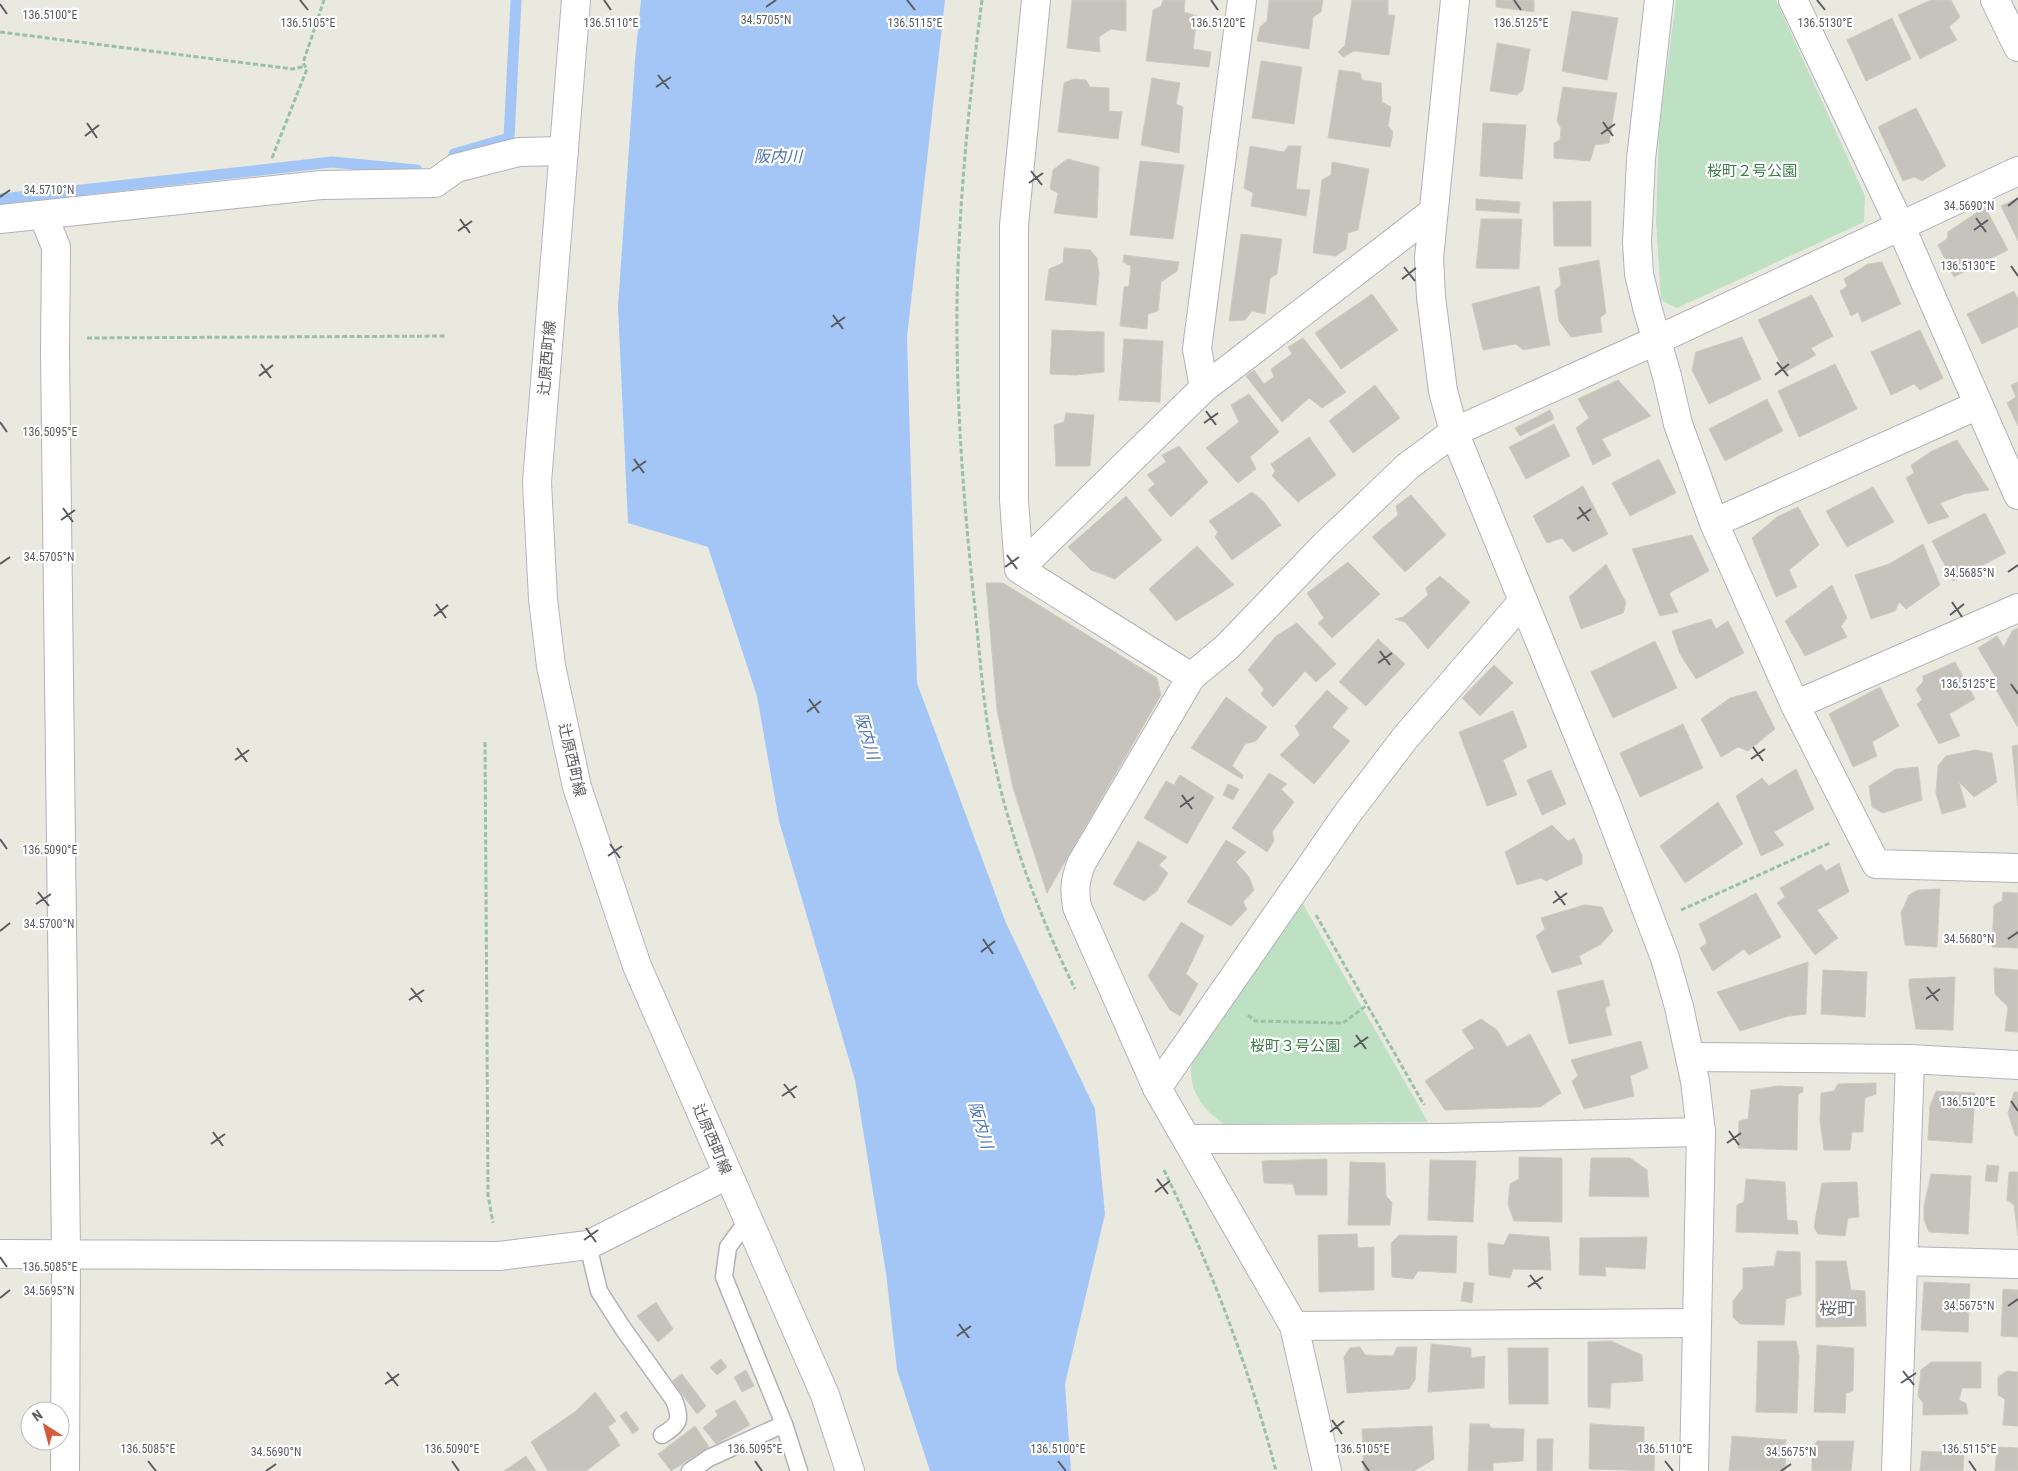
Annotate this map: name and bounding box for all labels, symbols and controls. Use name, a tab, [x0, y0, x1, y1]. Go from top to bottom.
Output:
text: 136.5100°E	[22, 8, 78, 22]
text: 34.5705°N	[741, 13, 791, 27]
text: 136.5105°E	[280, 16, 336, 30]
text: 136.5110°E	[583, 16, 639, 30]
text: 136.5115°E	[887, 16, 943, 30]
text: 136.5120°E	[1190, 16, 1246, 30]
text: 136.5125°E	[1493, 16, 1549, 30]
text: 136.5130°E	[1797, 16, 1853, 30]
water label: 阪内川	[754, 147, 804, 166]
park label: 桜町２号公園	[1707, 162, 1797, 180]
text: 34.5710°N	[24, 183, 74, 197]
text: 34.5690°N	[1944, 199, 1994, 213]
text: 136.5130°E	[1940, 259, 1996, 273]
street label: 辻原西町線	[535, 320, 559, 396]
text: 136.5095°E	[22, 425, 78, 439]
text: 34.5705°N	[24, 550, 74, 564]
text: 34.5685°N	[1944, 566, 1994, 580]
text: 136.5125°E	[1940, 677, 1996, 691]
water label: 阪内川	[851, 710, 883, 764]
street label: 辻原西町線	[555, 721, 589, 799]
text: 136.5090°E	[22, 843, 78, 857]
text: 34.5700°N	[24, 917, 74, 931]
text: 34.5680°N	[1944, 932, 1994, 946]
park label: 桜町３号公園	[1250, 1037, 1340, 1055]
text: 136.5120°E	[1940, 1095, 1996, 1109]
water label: 阪内川	[965, 1099, 997, 1153]
street label: 辻原西町線	[689, 1101, 735, 1177]
text: 136.5085°E	[22, 1260, 78, 1274]
text: 34.5695°N	[24, 1284, 74, 1298]
district label: 桜町	[1819, 1298, 1855, 1319]
text: 34.5675°N	[1944, 1299, 1994, 1313]
north arrow	[20, 1401, 70, 1451]
text: N	[29, 1406, 46, 1424]
text: 136.5085°E	[120, 1442, 176, 1456]
text: 136.5090°E	[424, 1442, 480, 1456]
text: 136.5095°E	[727, 1442, 783, 1456]
text: 136.5100°E	[1030, 1442, 1086, 1456]
text: 136.5105°E	[1334, 1442, 1390, 1456]
text: 136.5110°E	[1637, 1442, 1693, 1456]
text: 136.5115°E	[1941, 1442, 1997, 1456]
text: 34.5690°N	[251, 1445, 301, 1459]
text: 34.5675°N	[1766, 1445, 1816, 1459]

